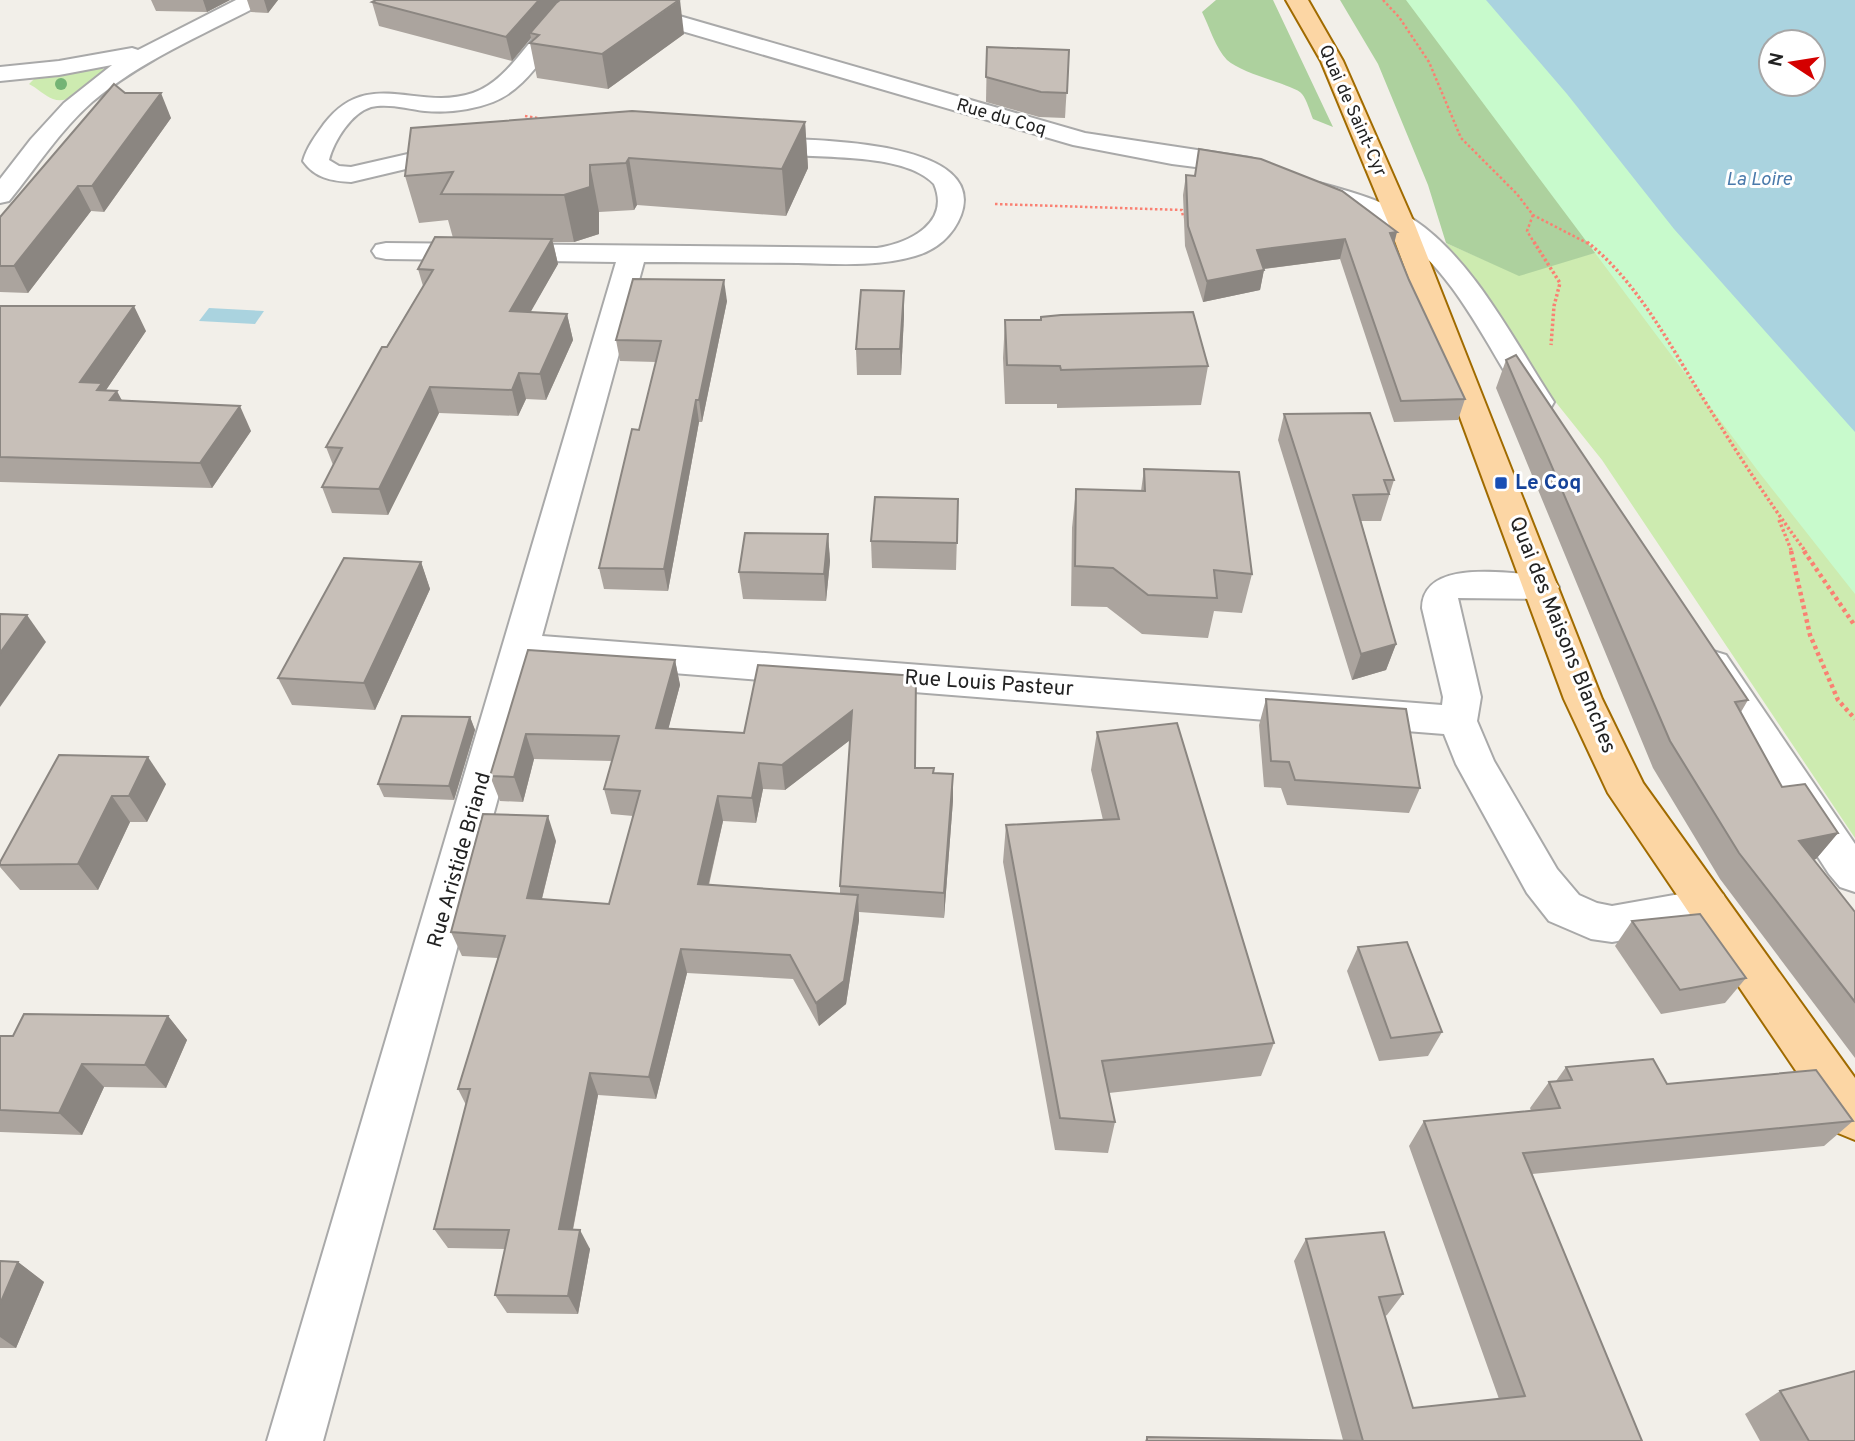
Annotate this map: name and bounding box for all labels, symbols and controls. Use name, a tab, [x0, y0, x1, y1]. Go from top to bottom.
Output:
north arrow	[1757, 28, 1827, 98]
street label: Quai de Saint-Cyr	[1313, 42, 1391, 180]
text: N	[1764, 51, 1790, 69]
street label: Rue du Coq	[953, 94, 1049, 142]
water label: La Loire	[1726, 168, 1792, 192]
place label: Le Coq	[1515, 470, 1581, 497]
marker: Le Coq	[1493, 475, 1509, 491]
street label: Quai des Maisons Blanches	[1502, 513, 1622, 757]
street label: Rue Louis Pasteur	[903, 665, 1075, 703]
street label: Rue Aristide Briand	[422, 769, 498, 951]

